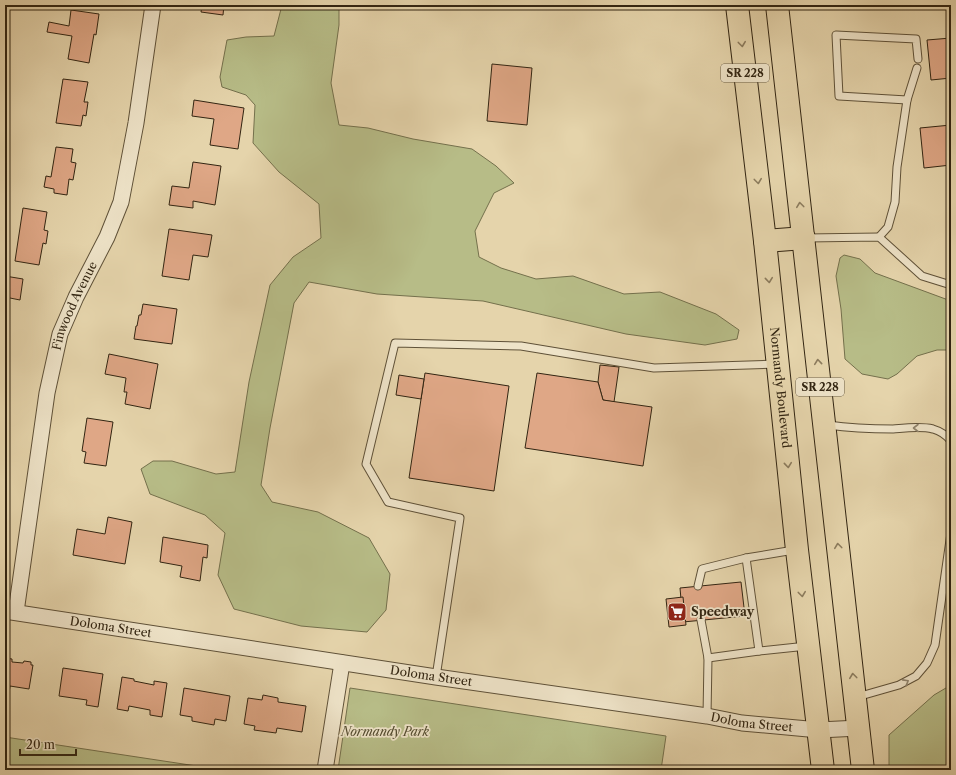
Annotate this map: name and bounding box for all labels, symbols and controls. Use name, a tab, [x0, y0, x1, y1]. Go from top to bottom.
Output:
one-way arrow	[737, 41, 746, 47]
road number: SR 228	[721, 64, 769, 82]
one-way arrow	[753, 178, 762, 184]
one-way arrow	[796, 201, 805, 208]
street label: Finwood Avenue	[49, 258, 100, 352]
one-way arrow	[764, 277, 773, 283]
street label: Normandy Boulevard	[767, 326, 794, 450]
one-way arrow	[813, 358, 822, 365]
road number: SR 228	[796, 378, 844, 396]
one-way arrow	[913, 424, 919, 432]
one-way arrow	[783, 462, 792, 468]
one-way arrow	[833, 543, 842, 549]
one-way arrow	[797, 591, 806, 597]
supermarket icon: Speedway	[666, 601, 688, 623]
place label: Speedway	[691, 604, 755, 619]
street label: Doloma Street	[69, 613, 154, 640]
street label: Doloma Street	[389, 662, 474, 689]
one-way arrow	[848, 673, 857, 679]
one-way arrow	[901, 679, 909, 687]
street label: Doloma Street	[709, 709, 794, 735]
park label: Normandy Park	[340, 724, 430, 739]
scale bar	[20, 731, 76, 757]
text: 20 m	[26, 737, 55, 752]

